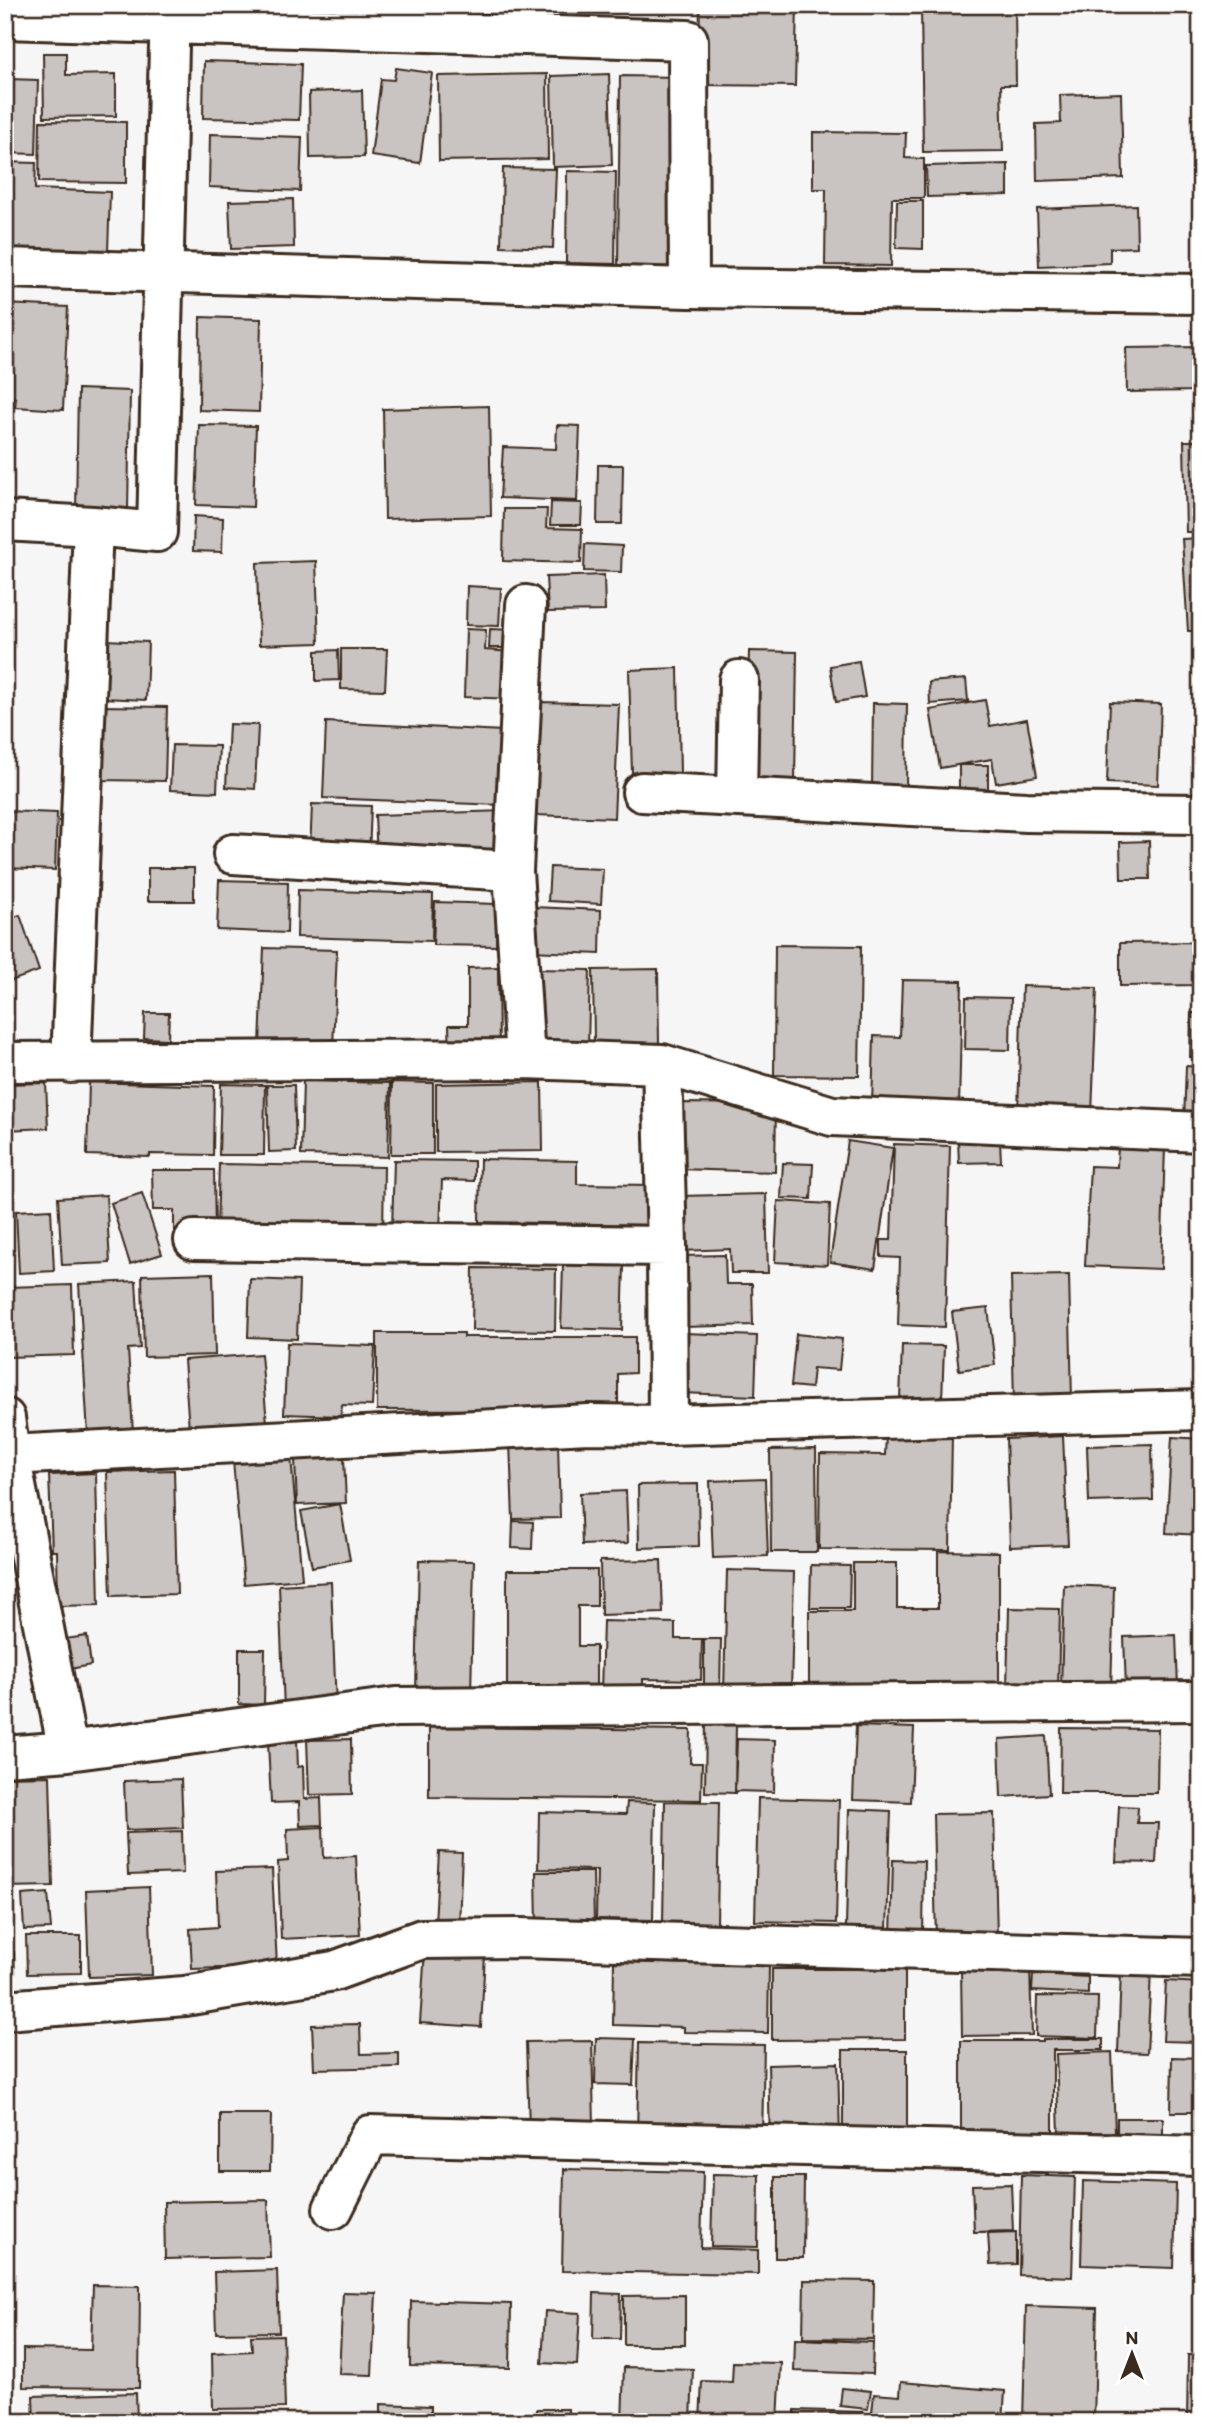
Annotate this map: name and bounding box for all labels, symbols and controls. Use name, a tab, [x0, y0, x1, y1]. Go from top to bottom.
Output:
north arrow	[1098, 2318, 1168, 2388]
text: N	[1126, 2326, 1138, 2349]

